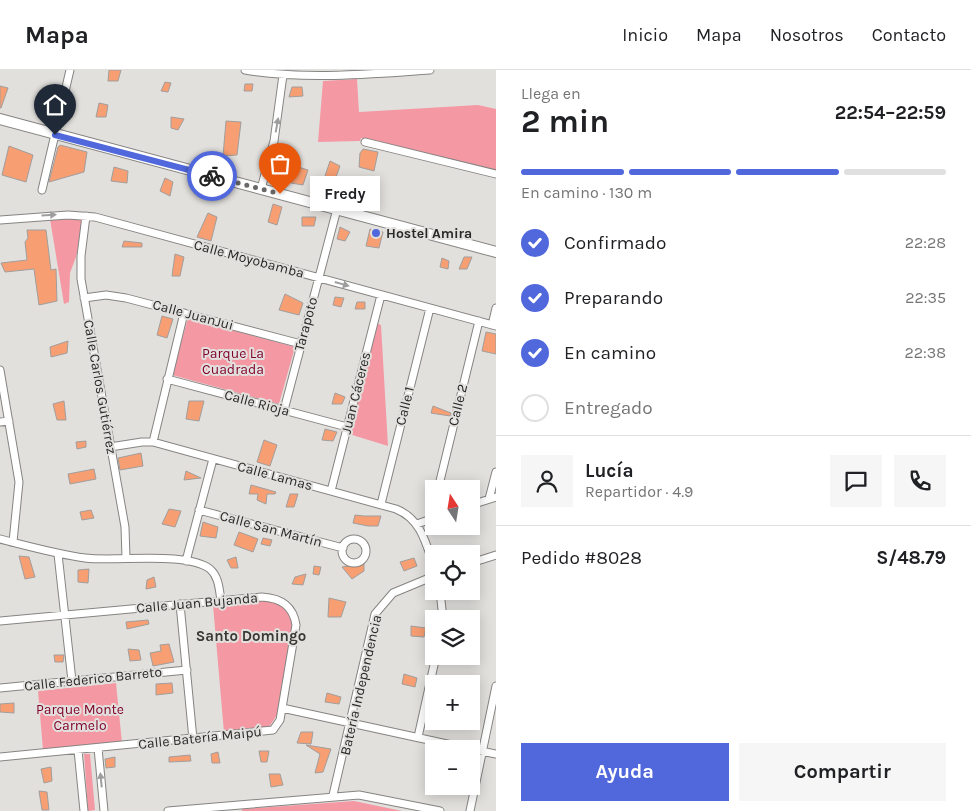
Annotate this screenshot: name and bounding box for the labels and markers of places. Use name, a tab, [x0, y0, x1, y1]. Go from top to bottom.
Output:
pin	[34, 84, 76, 135]
pin	[259, 143, 301, 194]
callout: Fredy	[310, 176, 380, 212]
place label: Hostel Amira	[386, 225, 472, 242]
marker: Hostel Amira	[370, 227, 382, 239]

